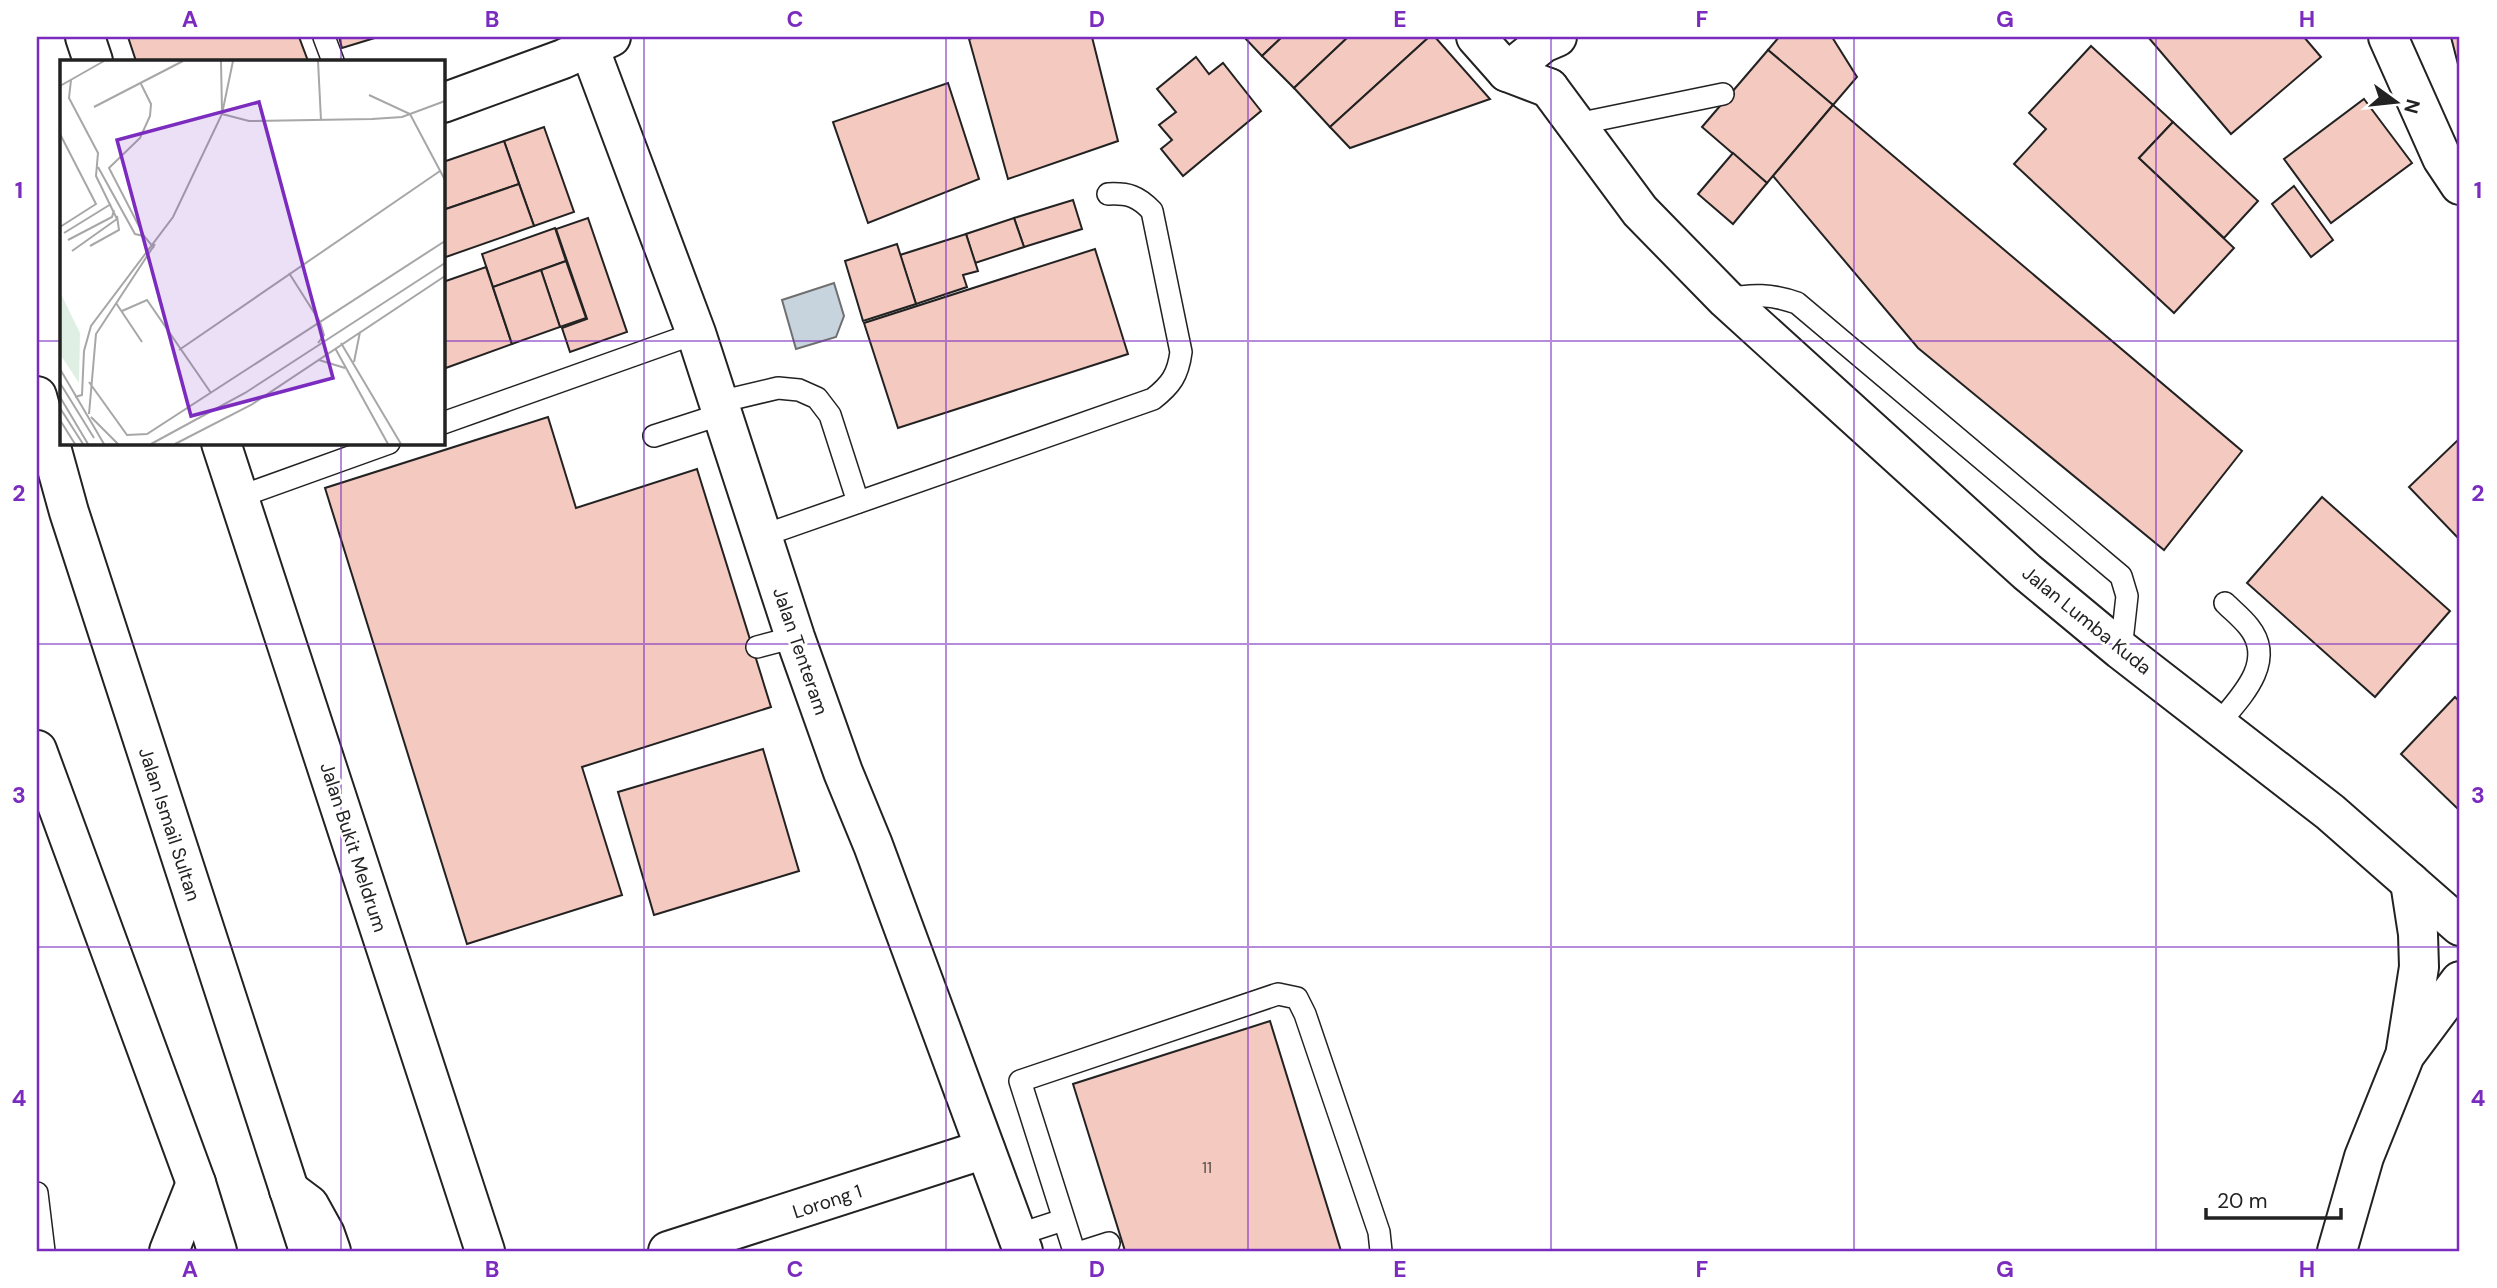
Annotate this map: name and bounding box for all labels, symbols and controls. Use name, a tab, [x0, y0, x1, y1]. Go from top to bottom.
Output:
text: A	[182, 4, 198, 34]
text: B	[485, 4, 499, 34]
text: C	[787, 4, 803, 34]
text: D	[1089, 4, 1105, 34]
text: E	[1393, 4, 1407, 34]
text: F	[1696, 4, 1709, 34]
text: G	[1996, 4, 2014, 34]
text: H	[2299, 4, 2315, 34]
inset map	[60, 60, 444, 444]
north arrow	[2360, 66, 2430, 136]
text: N	[2398, 96, 2426, 116]
text: 1	[15, 175, 23, 205]
text: 1	[2474, 175, 2482, 205]
text: 2	[12, 478, 26, 508]
text: 2	[2471, 478, 2485, 508]
street label: Jalan Lumba Kuda	[2017, 561, 2156, 680]
street label: Jalan Tenteram	[767, 584, 834, 718]
street label: Jalan Ismail Sultan	[133, 744, 206, 904]
street label: Jalan Bukit Meldrum	[314, 759, 393, 935]
text: 3	[12, 780, 26, 810]
text: 3	[2471, 780, 2485, 810]
text: 4	[12, 1083, 27, 1113]
text: 4	[2471, 1083, 2486, 1113]
house number: 11	[1202, 1157, 1212, 1178]
scale bar	[2206, 1176, 2341, 1220]
street label: Lorong 1	[789, 1179, 865, 1224]
text: 20 m	[2217, 1187, 2268, 1215]
text: A	[182, 1254, 198, 1284]
text: B	[485, 1254, 499, 1284]
text: C	[787, 1254, 803, 1284]
text: D	[1089, 1254, 1105, 1284]
text: E	[1393, 1254, 1407, 1284]
text: F	[1696, 1254, 1709, 1284]
text: G	[1996, 1254, 2014, 1284]
text: H	[2299, 1254, 2315, 1284]

